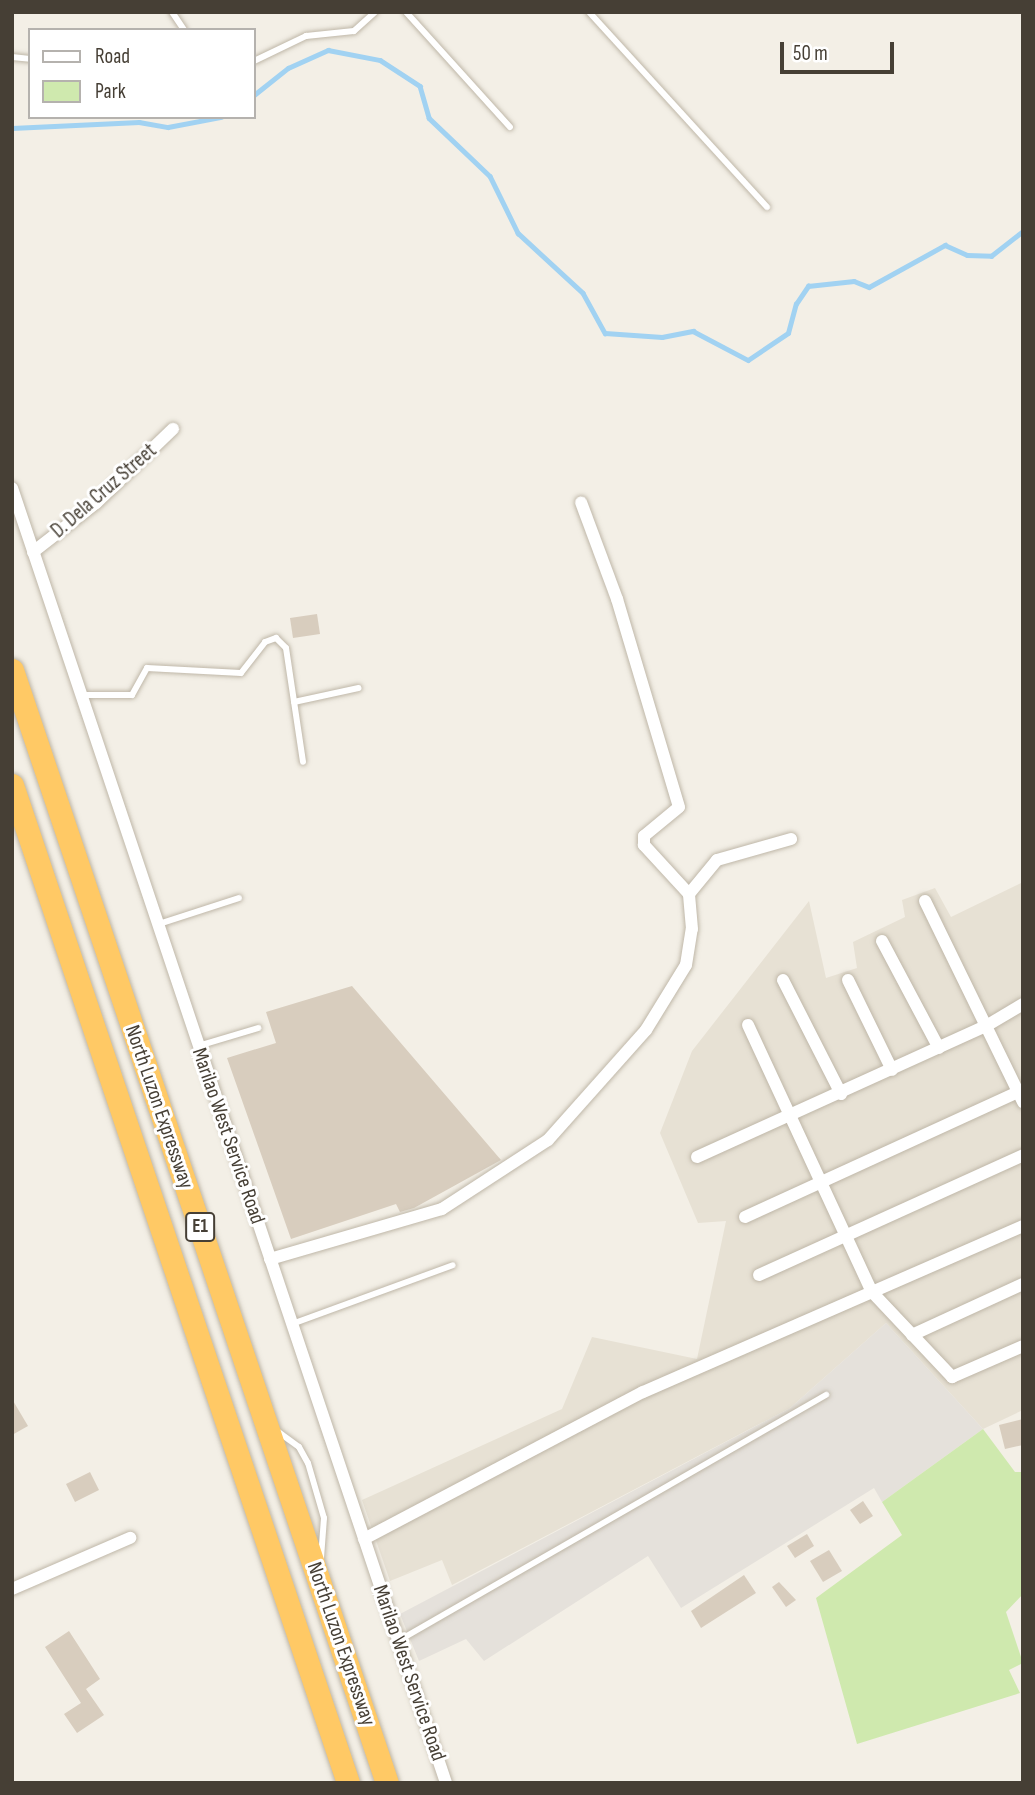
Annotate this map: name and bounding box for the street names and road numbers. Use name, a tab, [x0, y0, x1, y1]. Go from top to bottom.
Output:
street label: D. Dela Cruz Street	[46, 438, 162, 544]
street label: North Luzon Expressway	[119, 1022, 199, 1192]
street label: Marilao West Service Road	[186, 1045, 270, 1227]
road number: E1	[184, 1212, 216, 1242]
street label: North Luzon Expressway	[301, 1559, 381, 1729]
street label: Marilao West Service Road	[367, 1582, 451, 1764]

